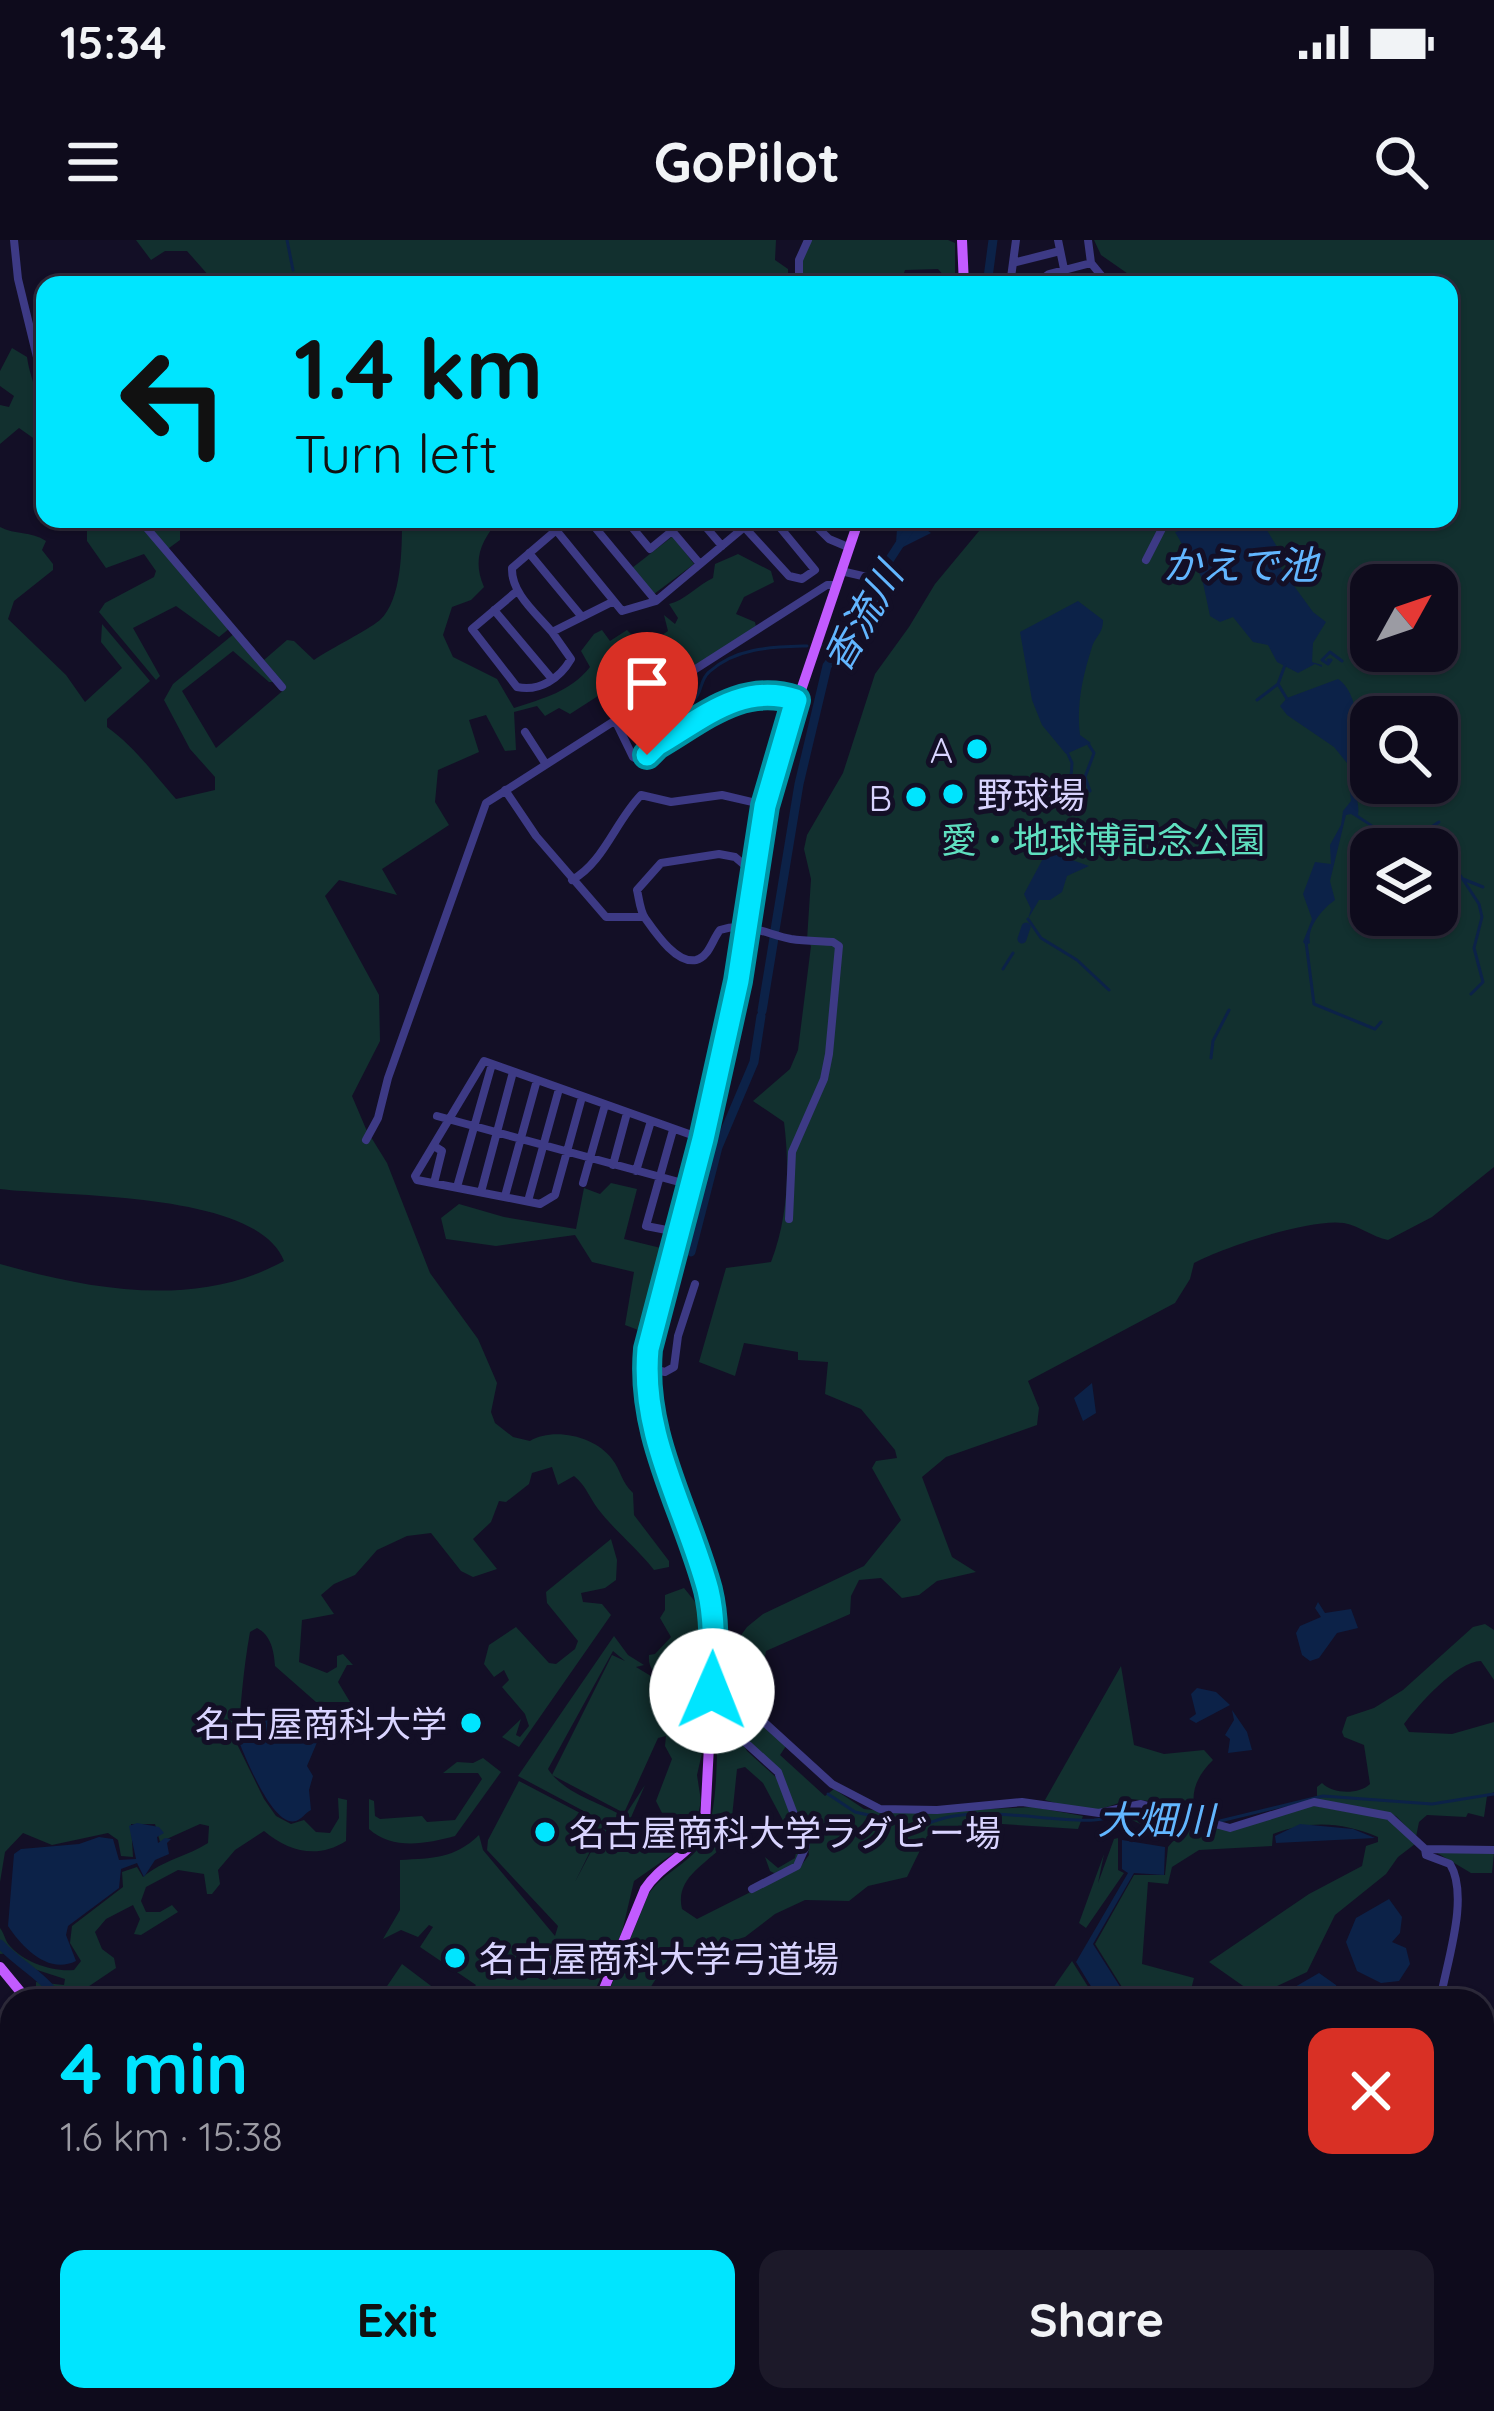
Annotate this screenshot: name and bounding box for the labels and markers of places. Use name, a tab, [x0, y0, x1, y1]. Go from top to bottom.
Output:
pin	[596, 632, 698, 755]
place label: A	[930, 727, 953, 772]
marker: A	[964, 736, 990, 762]
place label: 野球場	[977, 772, 1085, 817]
place label: B	[869, 775, 892, 820]
marker: 野球場	[940, 781, 966, 807]
marker: B	[903, 784, 929, 810]
place label: 名古屋商科大学	[195, 1701, 447, 1746]
marker: 名古屋商科大学	[458, 1710, 484, 1736]
place label: 名古屋商科大学ラグビー場	[569, 1810, 1001, 1855]
marker: 名古屋商科大学ラグビー場	[532, 1819, 558, 1845]
place label: 名古屋商科大学弓道場	[479, 1936, 839, 1981]
marker: 名古屋商科大学弓道場	[442, 1945, 468, 1971]

